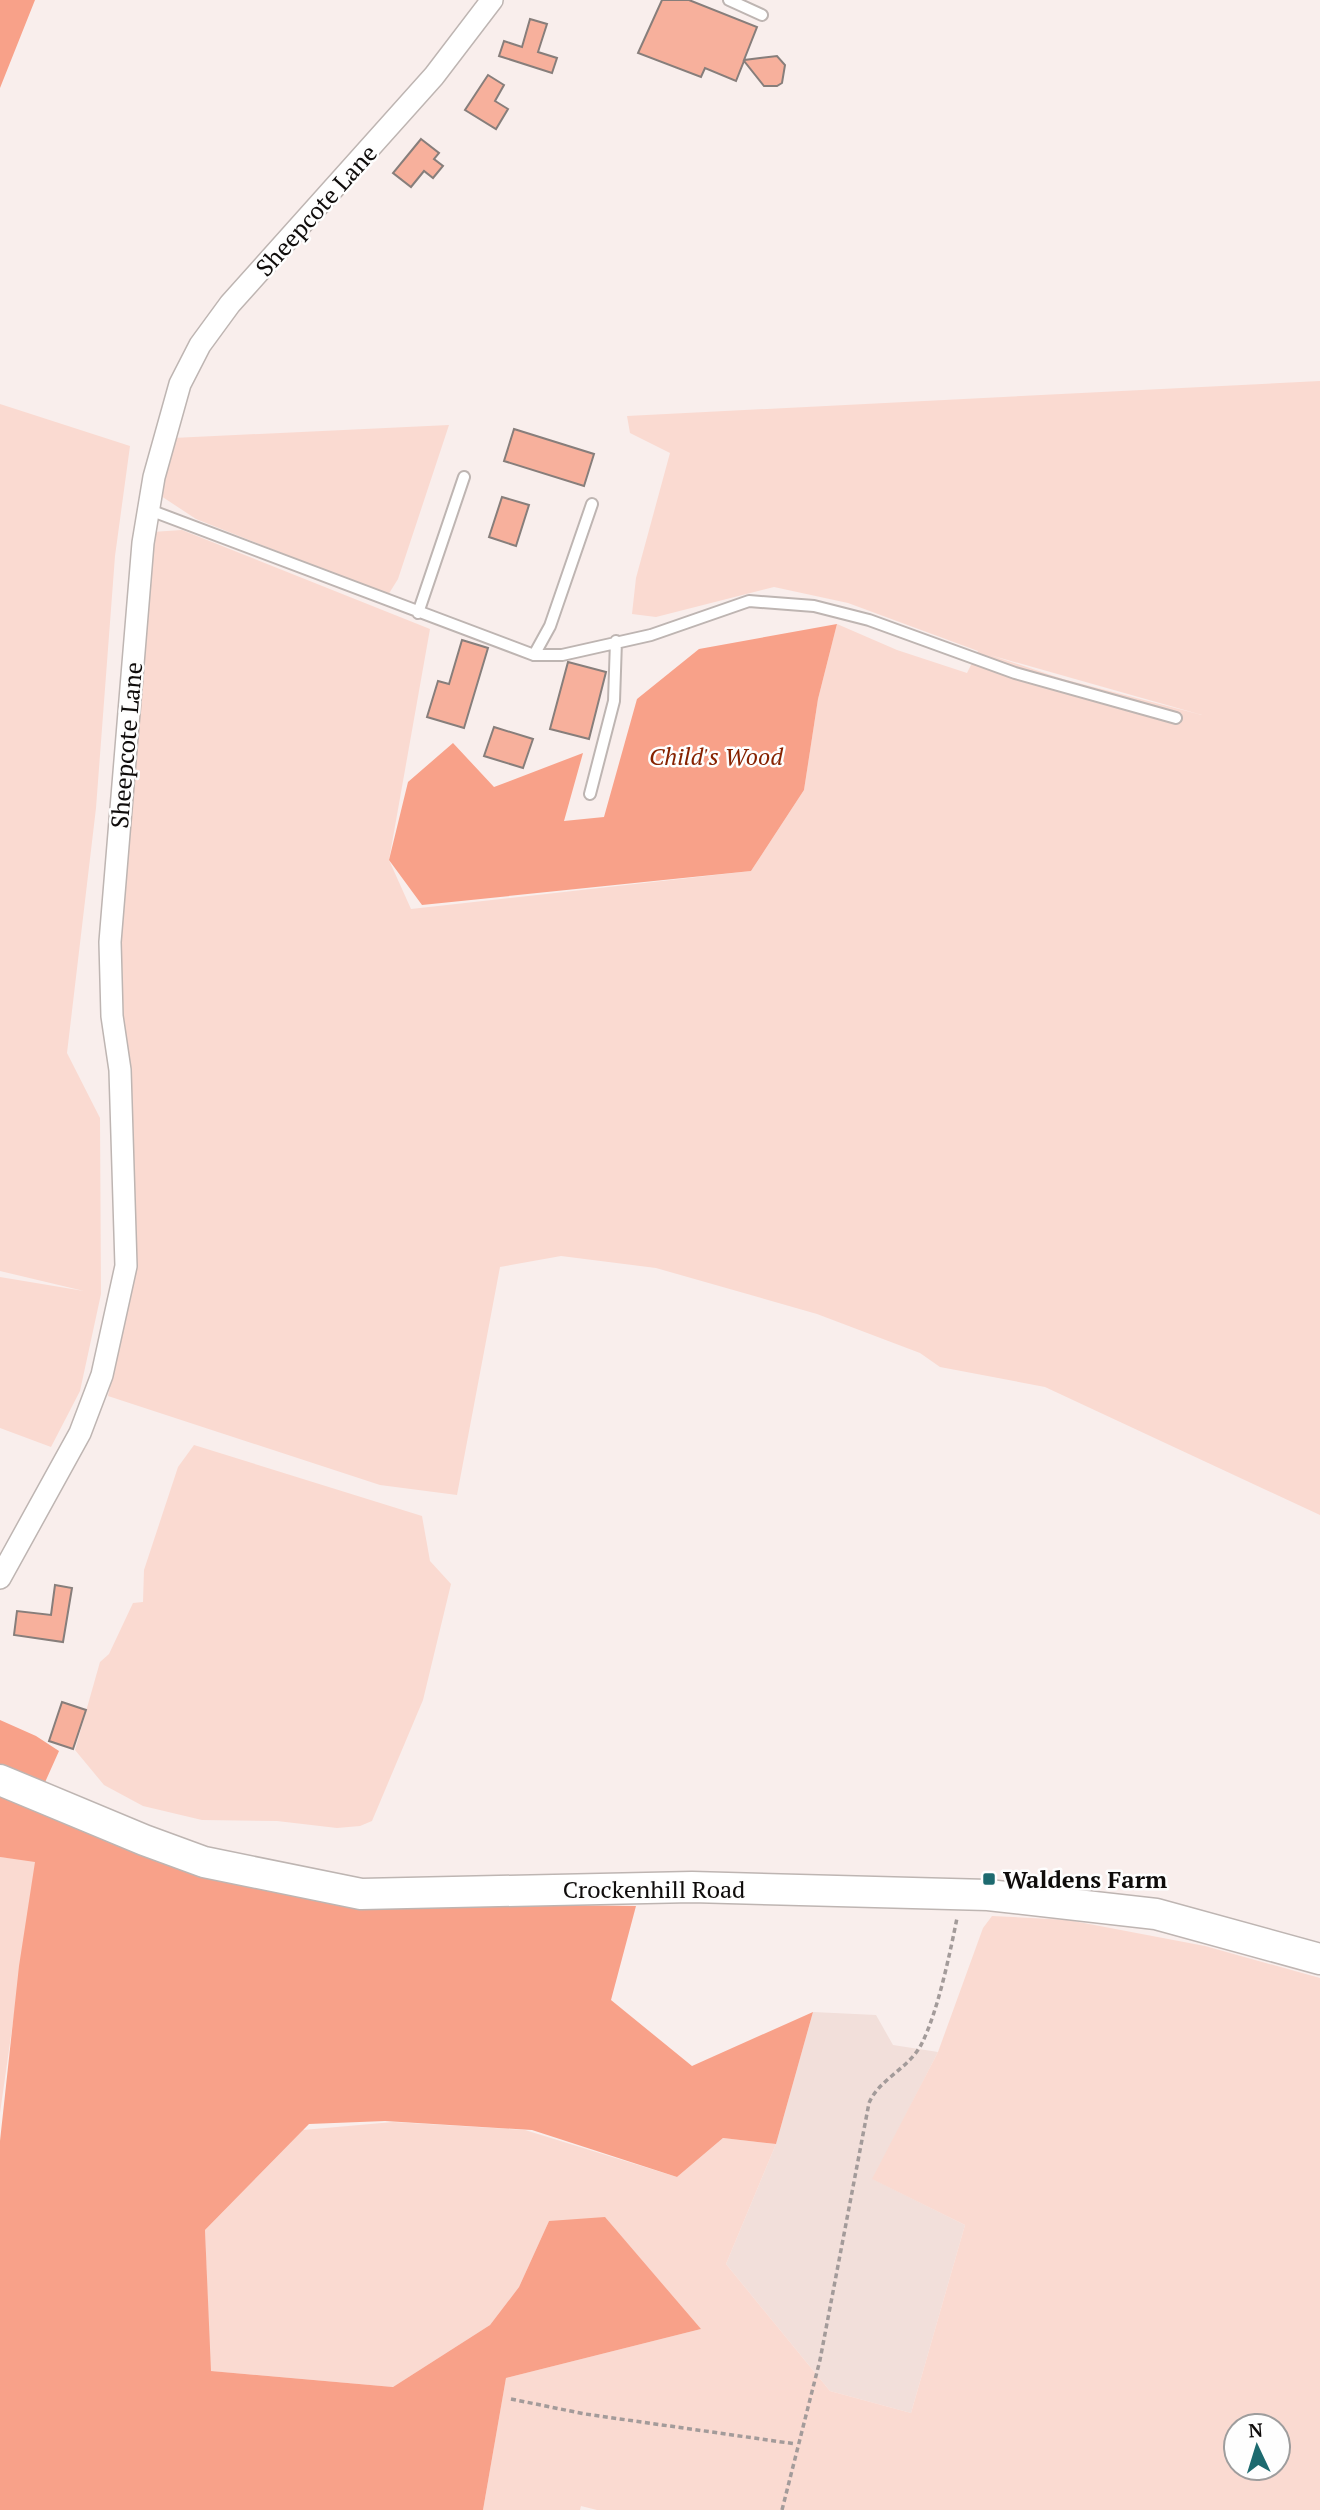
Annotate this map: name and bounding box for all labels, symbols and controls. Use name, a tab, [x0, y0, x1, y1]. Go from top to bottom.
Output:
street label: Sheepcote Lane	[248, 137, 384, 283]
street label: Sheepcote Lane	[103, 660, 149, 830]
park label: Child's Wood	[649, 740, 784, 772]
place label: Waldens Farm	[1003, 1863, 1167, 1895]
marker: Waldens Farm	[981, 1871, 997, 1887]
street label: Crockenhill Road	[563, 1873, 745, 1905]
north arrow	[1222, 2412, 1292, 2482]
text: N	[1248, 2417, 1264, 2443]

